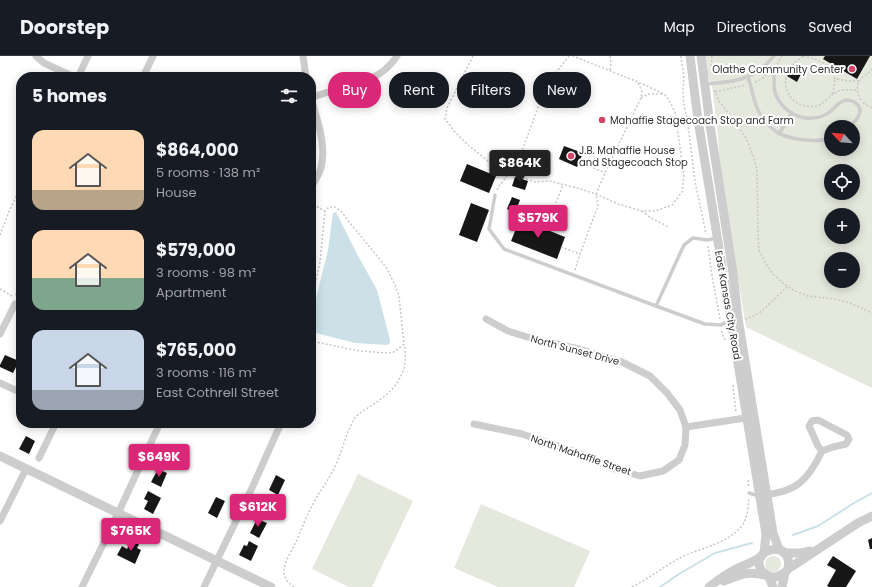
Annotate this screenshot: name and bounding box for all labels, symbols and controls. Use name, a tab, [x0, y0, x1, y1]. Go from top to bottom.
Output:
text: Doorstep	[20, 14, 109, 41]
text: Map	[664, 17, 695, 37]
text: Directions	[717, 17, 786, 37]
text: Saved	[808, 17, 852, 37]
place label: Olathe Community Center	[712, 62, 844, 77]
marker: Olathe Community Center	[847, 64, 857, 74]
chip: Buy	[328, 72, 381, 108]
chip: Rent	[389, 72, 449, 108]
chip: Filters	[457, 72, 525, 108]
chip: New	[533, 72, 591, 108]
text: 5 homes	[32, 84, 107, 108]
icon: filters	[278, 85, 300, 107]
place label: Mahaffie Stagecoach Stop and Farm	[610, 113, 794, 128]
marker: Mahaffie Stagecoach Stop and Farm	[597, 115, 607, 125]
north arrow	[824, 120, 860, 156]
map controls	[824, 120, 860, 288]
text: $864,000	[156, 138, 239, 162]
place label: J.B. Mahaffie House and Stagecoach Stop	[579, 143, 688, 170]
icon: home	[64, 146, 112, 194]
pin: $864K	[492, 150, 548, 184]
marker: J.B. Mahaffie House and Stagecoach Stop	[566, 151, 576, 161]
text: $864K	[498, 153, 542, 172]
text: 5 rooms · 138 m²	[156, 163, 260, 182]
button: locate	[824, 164, 860, 200]
text: House	[156, 183, 196, 202]
pin: $579K	[510, 205, 566, 239]
text: $579K	[517, 208, 559, 227]
button: +	[824, 208, 860, 244]
text: $579,000	[156, 238, 236, 262]
icon: home	[64, 246, 112, 294]
street label: East Kansas City Road	[711, 249, 745, 361]
button: −	[824, 252, 860, 288]
text: 3 rooms · 98 m²	[156, 263, 256, 282]
text: Apartment	[156, 283, 226, 302]
street label: North Sunset Drive	[529, 331, 621, 369]
text: $765,000	[156, 338, 236, 362]
icon: home	[64, 346, 112, 394]
text: 3 rooms · 116 m²	[156, 363, 256, 382]
text: East Cothrell Street	[156, 383, 279, 402]
street label: North Mahaffie Street	[529, 431, 634, 479]
pin: $649K	[131, 444, 187, 478]
text: $649K	[138, 447, 180, 466]
pin: $612K	[230, 494, 286, 528]
text: $612K	[239, 497, 277, 516]
pin: $765K	[103, 518, 159, 552]
text: $765K	[110, 521, 152, 540]

